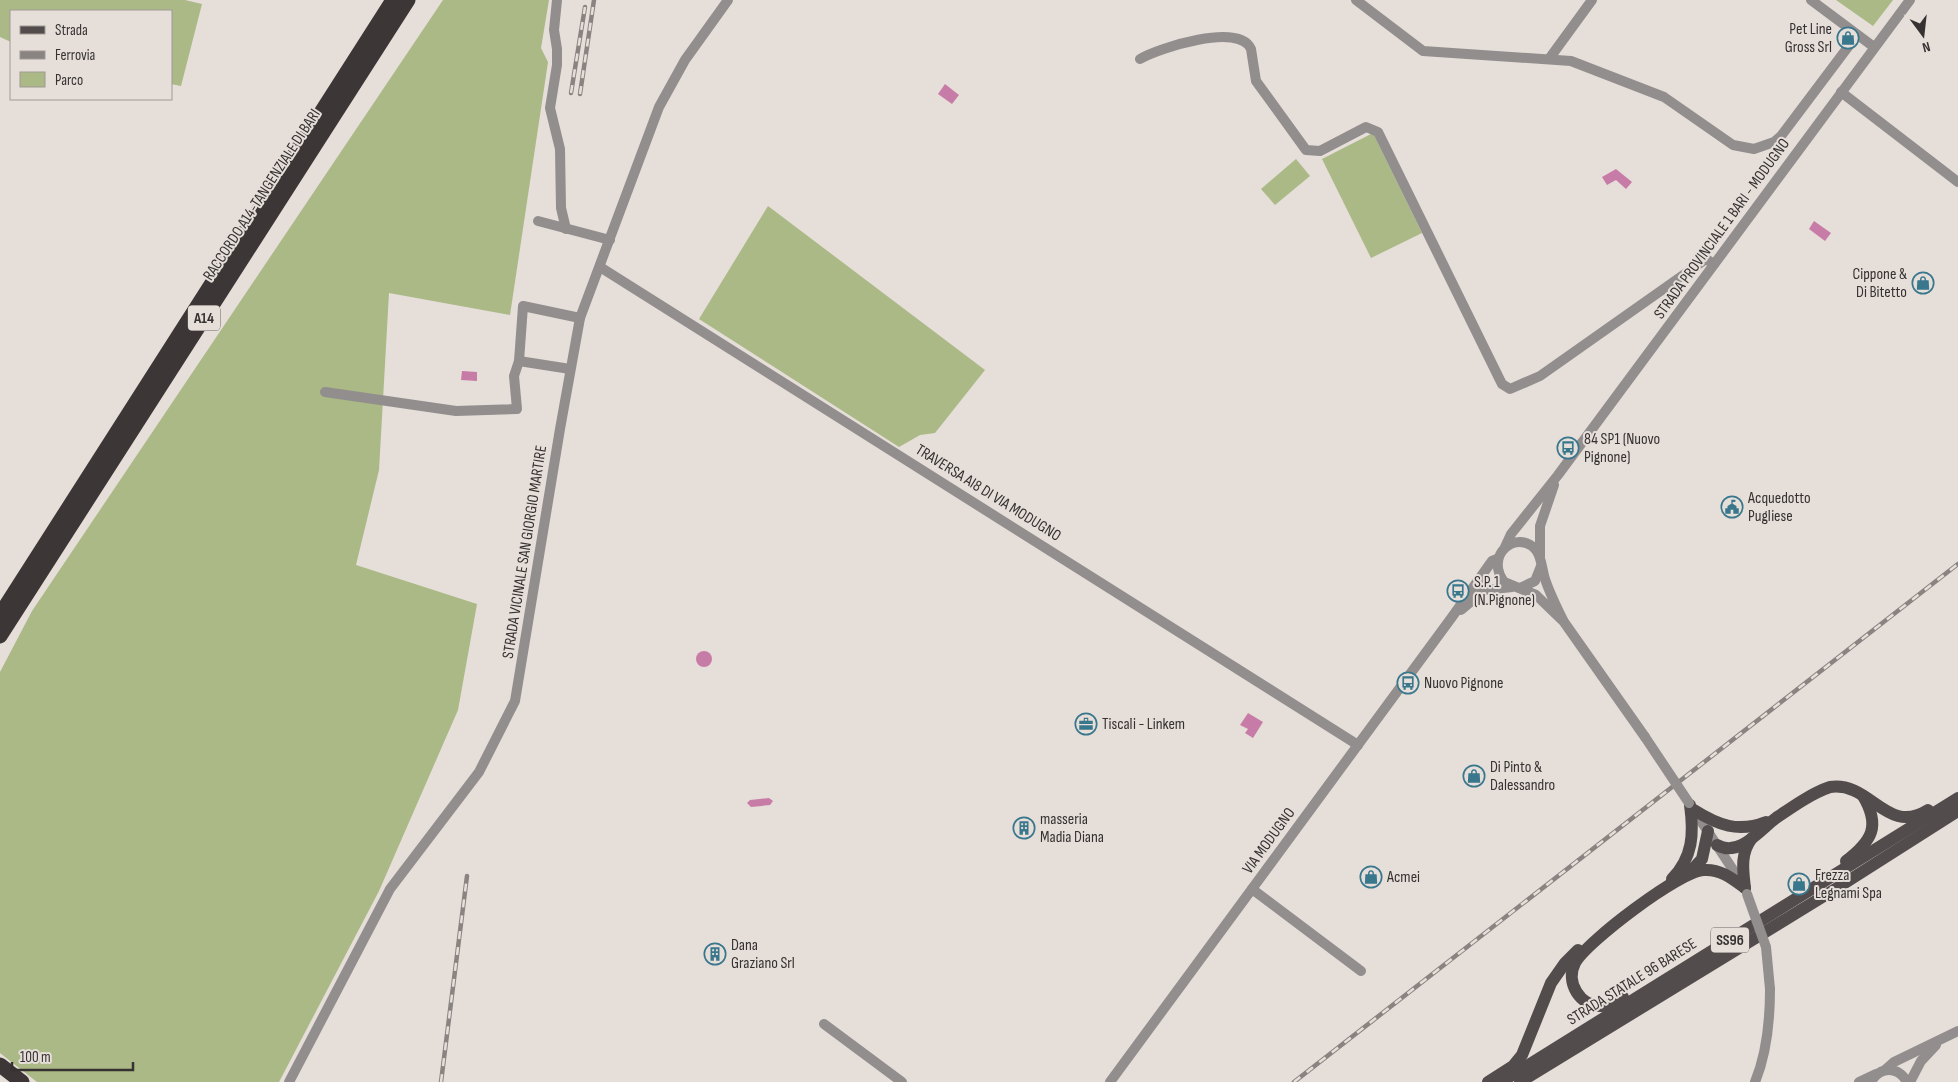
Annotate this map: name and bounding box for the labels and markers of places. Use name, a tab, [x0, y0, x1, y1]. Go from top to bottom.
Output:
place label: Pet Line Gross Srl	[1785, 20, 1832, 57]
shop icon: Pet Line Gross Srl	[1836, 26, 1860, 50]
place label: Cippone & Di Bitetto	[1852, 265, 1907, 302]
shop icon: Cippone & Di Bitetto	[1911, 271, 1935, 295]
place label: 84 SP1 (Nuovo Pignone)	[1584, 430, 1660, 467]
bus stop icon: 84 SP1 (Nuovo Pignone)	[1556, 436, 1580, 460]
place label: Acquedotto Pugliese	[1747, 489, 1811, 526]
public building icon: Acquedotto Pugliese	[1720, 495, 1744, 519]
place label: S.P. 1 (N.Pignone)	[1474, 573, 1535, 610]
bus stop icon: S.P. 1 (N.Pignone)	[1446, 579, 1470, 603]
bus stop icon: Nuovo Pignone	[1396, 671, 1420, 695]
place label: Nuovo Pignone	[1424, 674, 1504, 693]
office icon: Tiscali - Linkem	[1074, 712, 1098, 736]
place label: Tiscali - Linkem	[1102, 715, 1185, 734]
place label: Di Pinto & Dalessandro	[1490, 758, 1555, 795]
shop icon: Di Pinto & Dalessandro	[1462, 764, 1486, 788]
place label: masseria Madia Diana	[1040, 810, 1104, 847]
building icon: masseria Madia Diana	[1012, 816, 1036, 840]
shop icon: Acmei	[1359, 865, 1383, 889]
place label: Frezza Legnami Spa	[1815, 866, 1882, 903]
place label: Acmei	[1386, 868, 1420, 887]
shop icon: Frezza Legnami Spa	[1787, 872, 1811, 896]
place label: Dana Graziano Srl	[731, 936, 795, 973]
building icon: Dana Graziano Srl	[703, 942, 727, 966]

